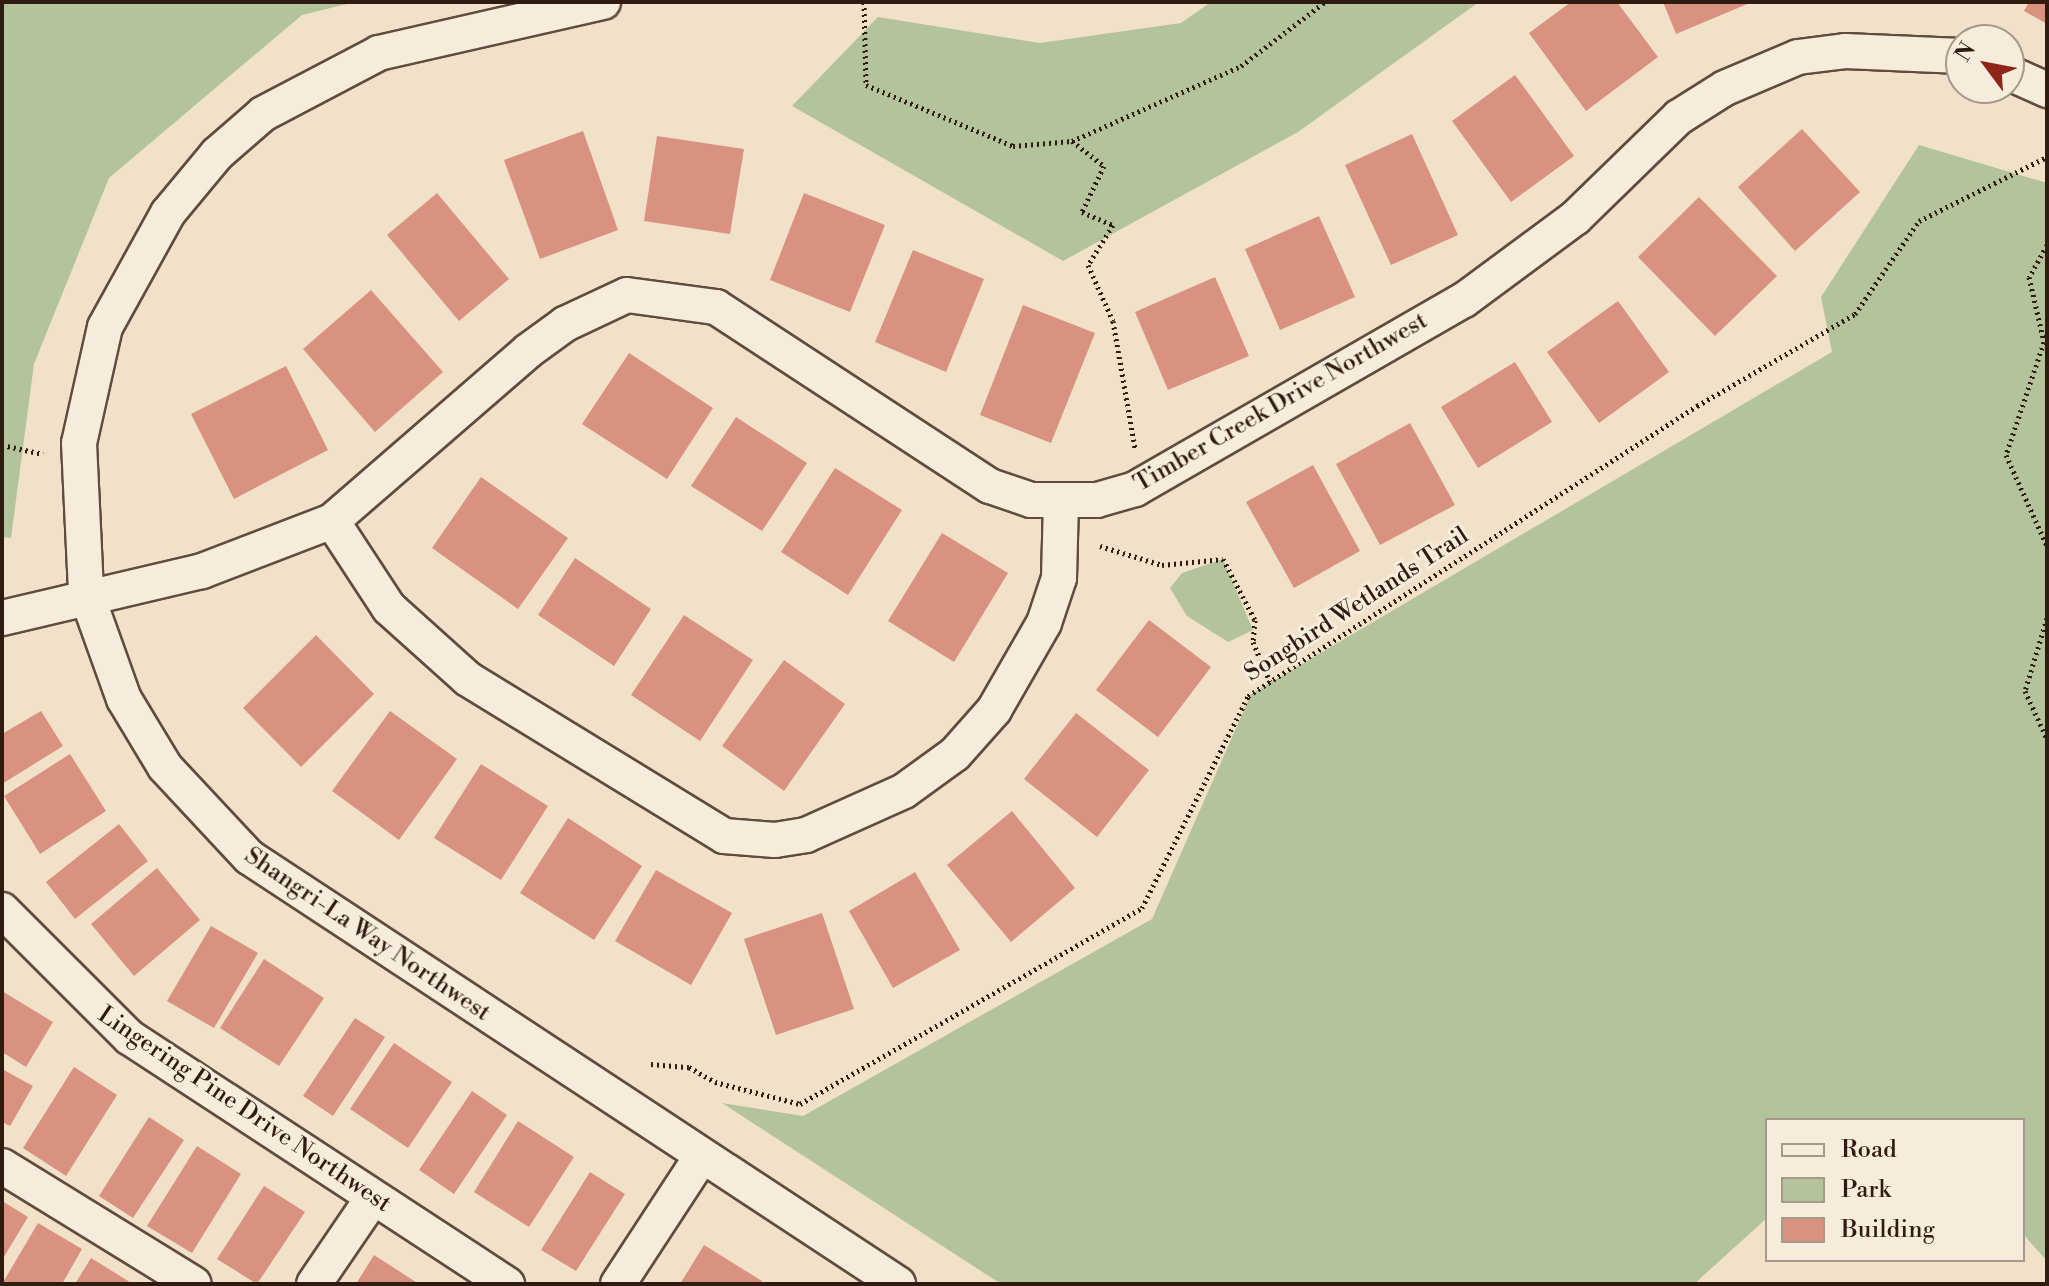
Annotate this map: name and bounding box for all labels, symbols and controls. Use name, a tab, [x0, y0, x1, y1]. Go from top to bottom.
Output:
north arrow	[1945, 24, 2025, 104]
text: N	[1950, 38, 1982, 67]
street label: Timber Creek Drive Northwest	[1129, 307, 1433, 499]
street label: Songbird Wetlands Trail	[1240, 522, 1474, 688]
street label: Shangri-La Way Northwest	[239, 842, 495, 1028]
street label: Lingering Pine Drive Northwest	[92, 1001, 396, 1219]
legend	[1765, 1118, 2025, 1262]
text: Road	[1841, 1135, 1897, 1165]
text: Park	[1841, 1175, 1891, 1205]
text: Building	[1841, 1215, 1935, 1245]

